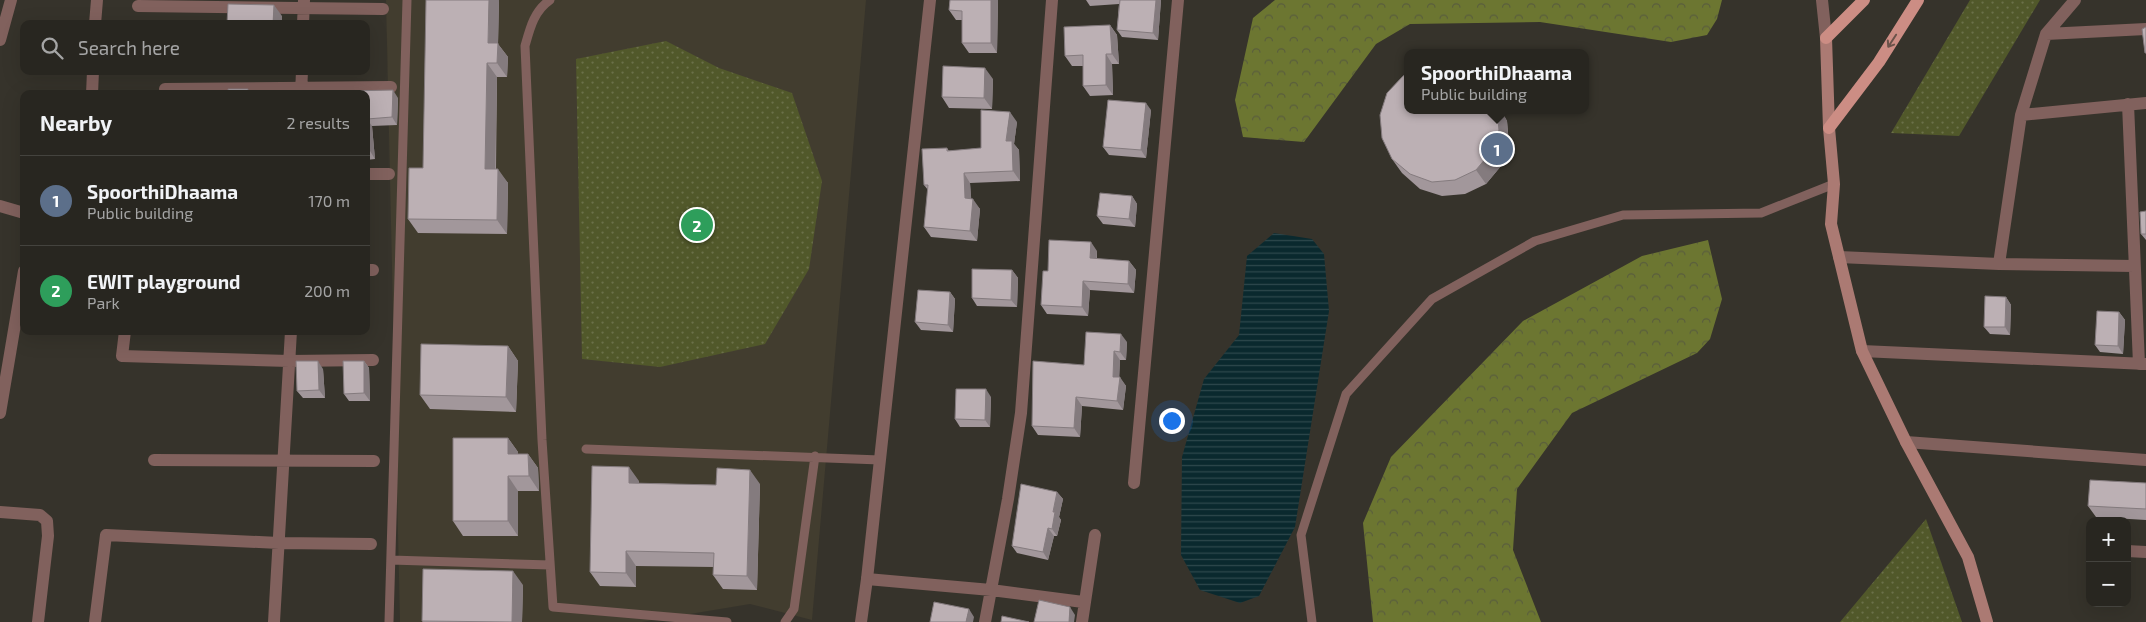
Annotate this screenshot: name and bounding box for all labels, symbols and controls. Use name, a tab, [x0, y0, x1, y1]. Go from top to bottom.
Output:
search box	[20, 20, 370, 75]
icon: search	[38, 34, 66, 62]
one-way arrow	[1887, 34, 1897, 48]
text: Search here	[78, 36, 180, 59]
popup	[1404, 49, 1589, 114]
text: SpoorthiDhaama	[1421, 61, 1572, 84]
text: Public building	[1421, 84, 1527, 103]
text: Nearby	[40, 110, 112, 135]
text: 2 results	[287, 113, 350, 132]
pin: 1	[1481, 130, 1513, 168]
text: SpoorthiDhaama	[87, 180, 238, 203]
text: 1	[53, 191, 59, 210]
text: 170 m	[308, 191, 350, 210]
text: Public building	[87, 203, 193, 222]
pin: 2	[681, 206, 713, 244]
text: EWIT playground	[87, 270, 240, 293]
text: 2	[51, 281, 61, 300]
text: 200 m	[304, 281, 350, 300]
text: Park	[87, 293, 120, 312]
your location	[1159, 408, 1185, 434]
map controls	[2086, 517, 2131, 607]
button: +	[2086, 517, 2131, 562]
button: −	[2086, 562, 2131, 607]

